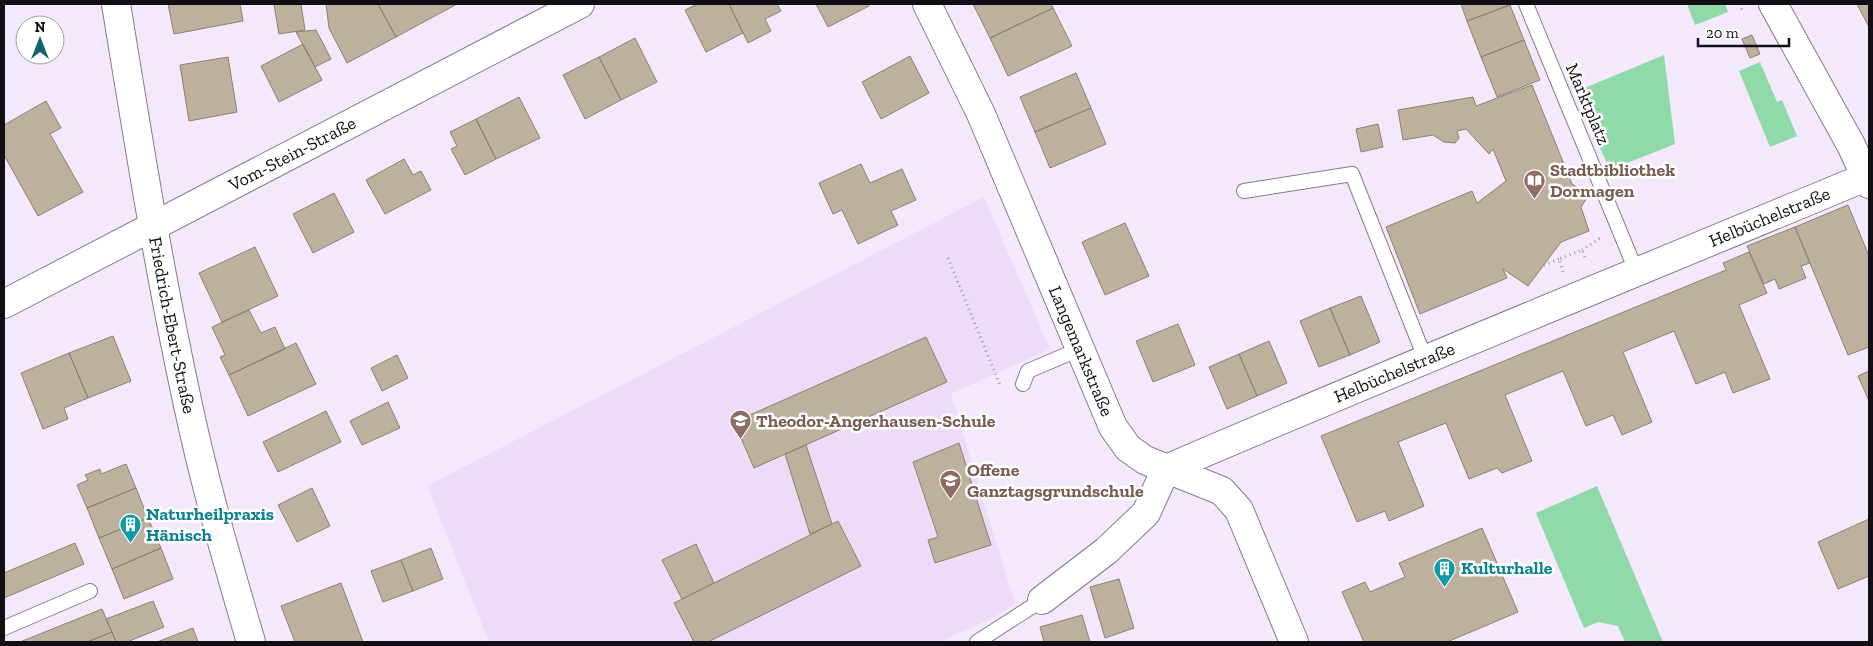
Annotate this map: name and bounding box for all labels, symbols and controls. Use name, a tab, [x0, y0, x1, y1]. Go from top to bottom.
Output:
north arrow	[15, 15, 65, 65]
scale bar	[1698, 15, 1789, 47]
text: N	[35, 19, 46, 36]
text: 20 m	[1706, 24, 1739, 42]
street label: Marktplatz	[1561, 60, 1615, 148]
street label: Vom-Stein-Straße	[224, 112, 360, 196]
place label: Stadtbibliothek Dormagen	[1550, 159, 1675, 202]
library icon: Stadtbibliothek Dormagen	[1522, 168, 1546, 199]
street label: Helbüchelstraße	[1706, 182, 1833, 252]
street label: Friedrich-Ebert-Straße	[144, 235, 201, 415]
street label: Langemarkstraße	[1044, 283, 1118, 420]
street label: Helbüchelstraße	[1331, 338, 1458, 408]
school or university icon: Theodor-Angerhausen-Schule	[728, 409, 752, 440]
place label: Theodor-Angerhausen-Schule	[756, 410, 996, 432]
place label: Offene Ganztagsgrundschule	[967, 459, 1144, 502]
school or university icon: Offene Ganztagsgrundschule	[939, 468, 963, 499]
place label: Naturheilpraxis Hänisch	[146, 503, 274, 546]
building icon: Naturheilpraxis Hänisch	[118, 512, 142, 543]
building icon: Kulturhalle	[1433, 556, 1457, 587]
place label: Kulturhalle	[1461, 557, 1553, 579]

